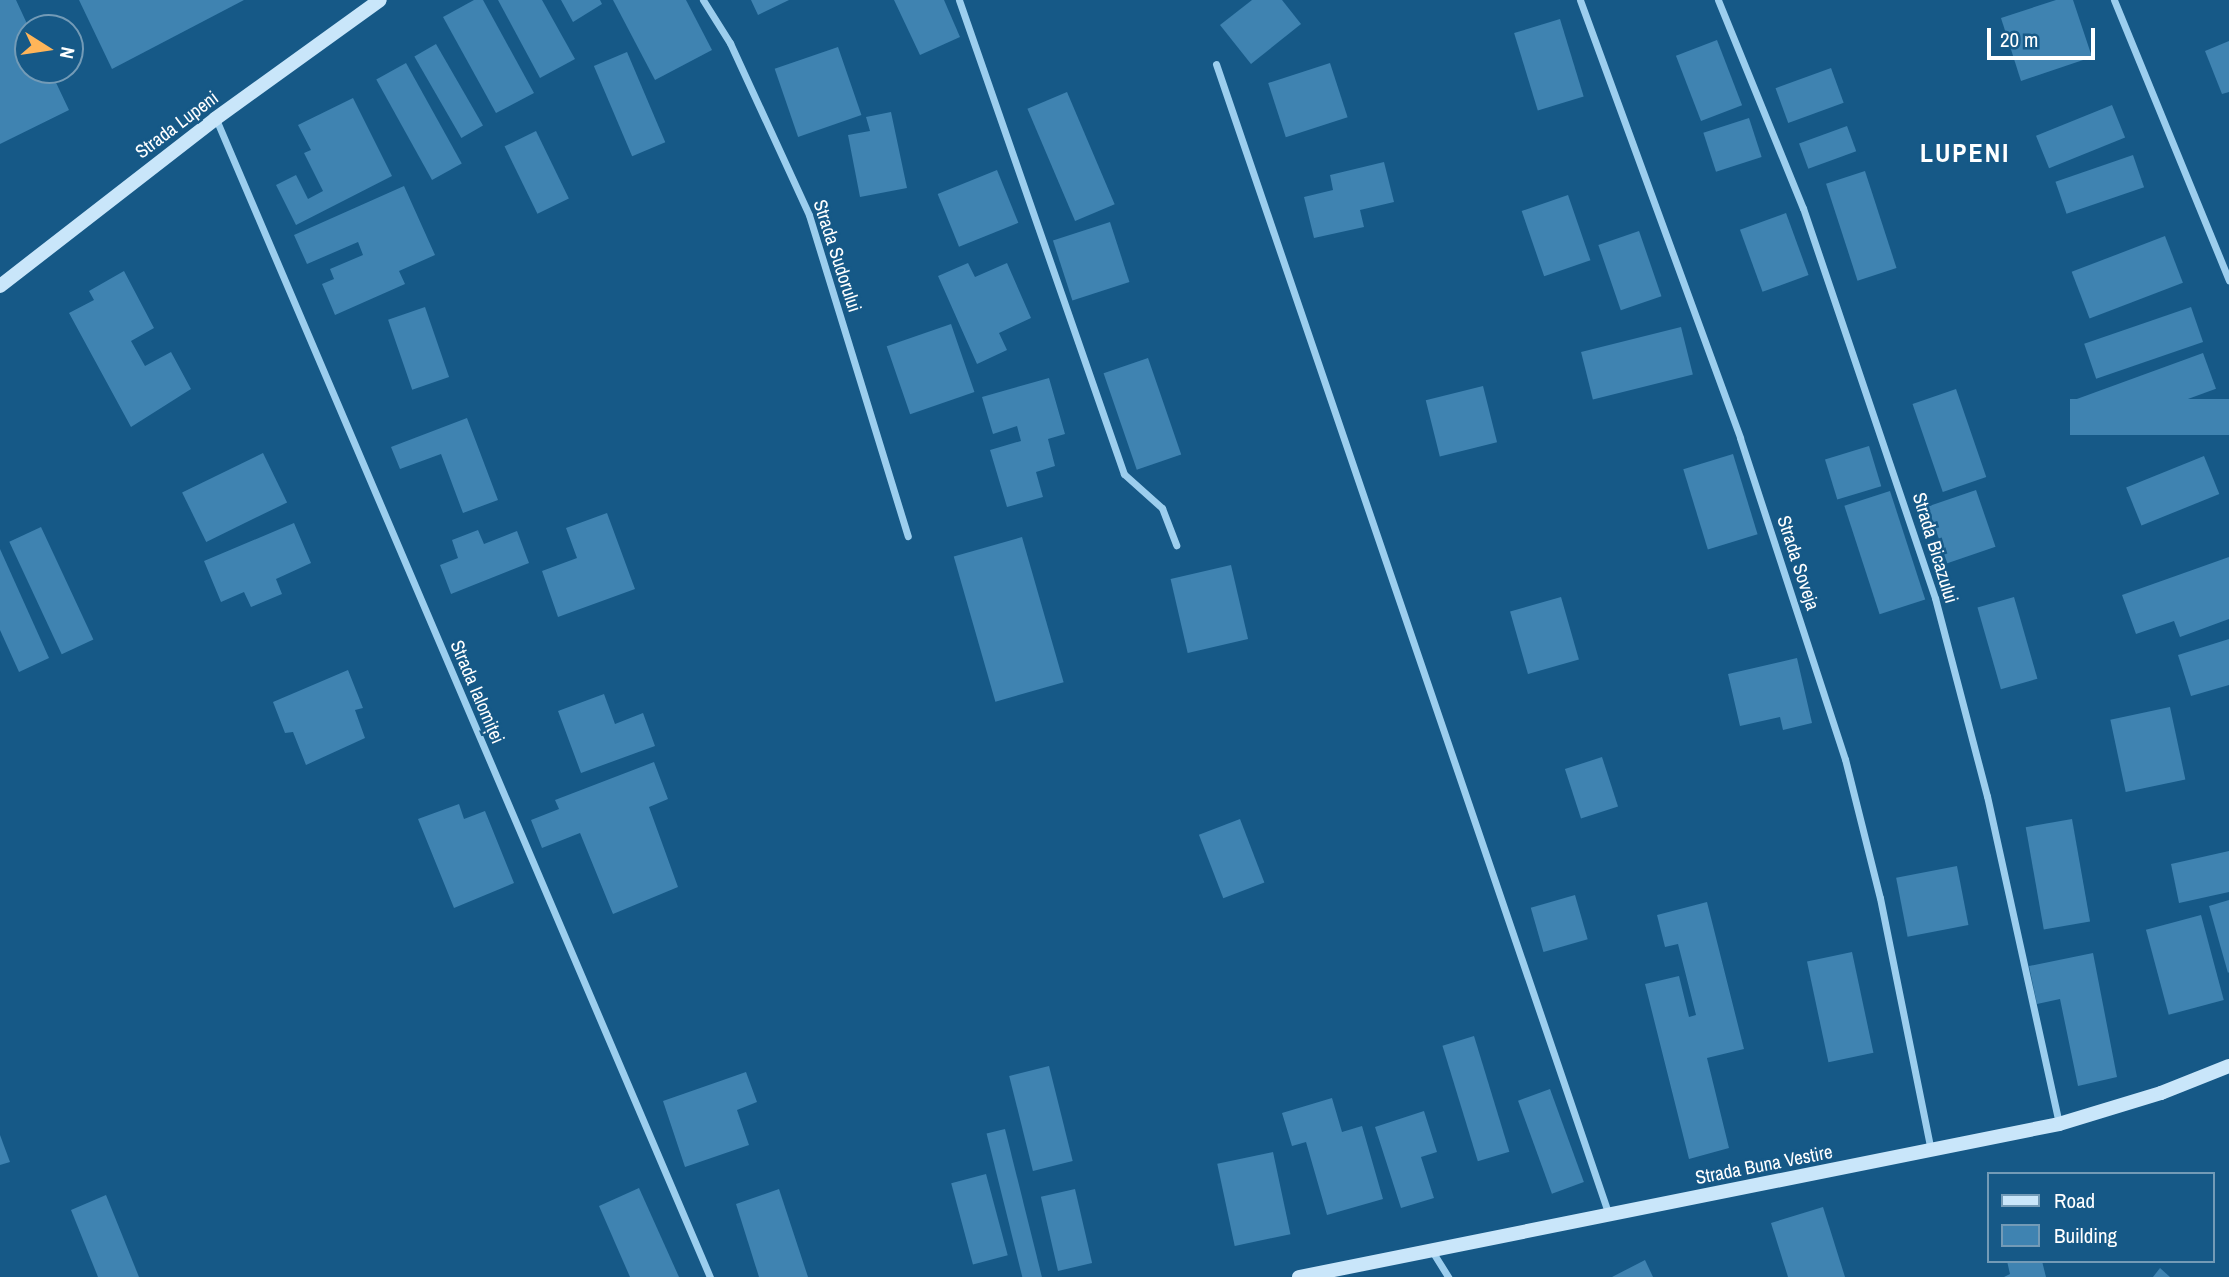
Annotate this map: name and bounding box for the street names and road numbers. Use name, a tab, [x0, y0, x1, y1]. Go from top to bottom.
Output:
street label: Strada Lupeni	[131, 86, 223, 164]
street label: Strada Sudorului	[808, 197, 866, 315]
street label: Strada Bicazului	[1907, 490, 1963, 606]
street label: Strada Soveja	[1772, 513, 1824, 613]
street label: Strada Ialomiței	[445, 637, 509, 747]
street label: Strada Buna Vestire	[1693, 1141, 1835, 1189]

